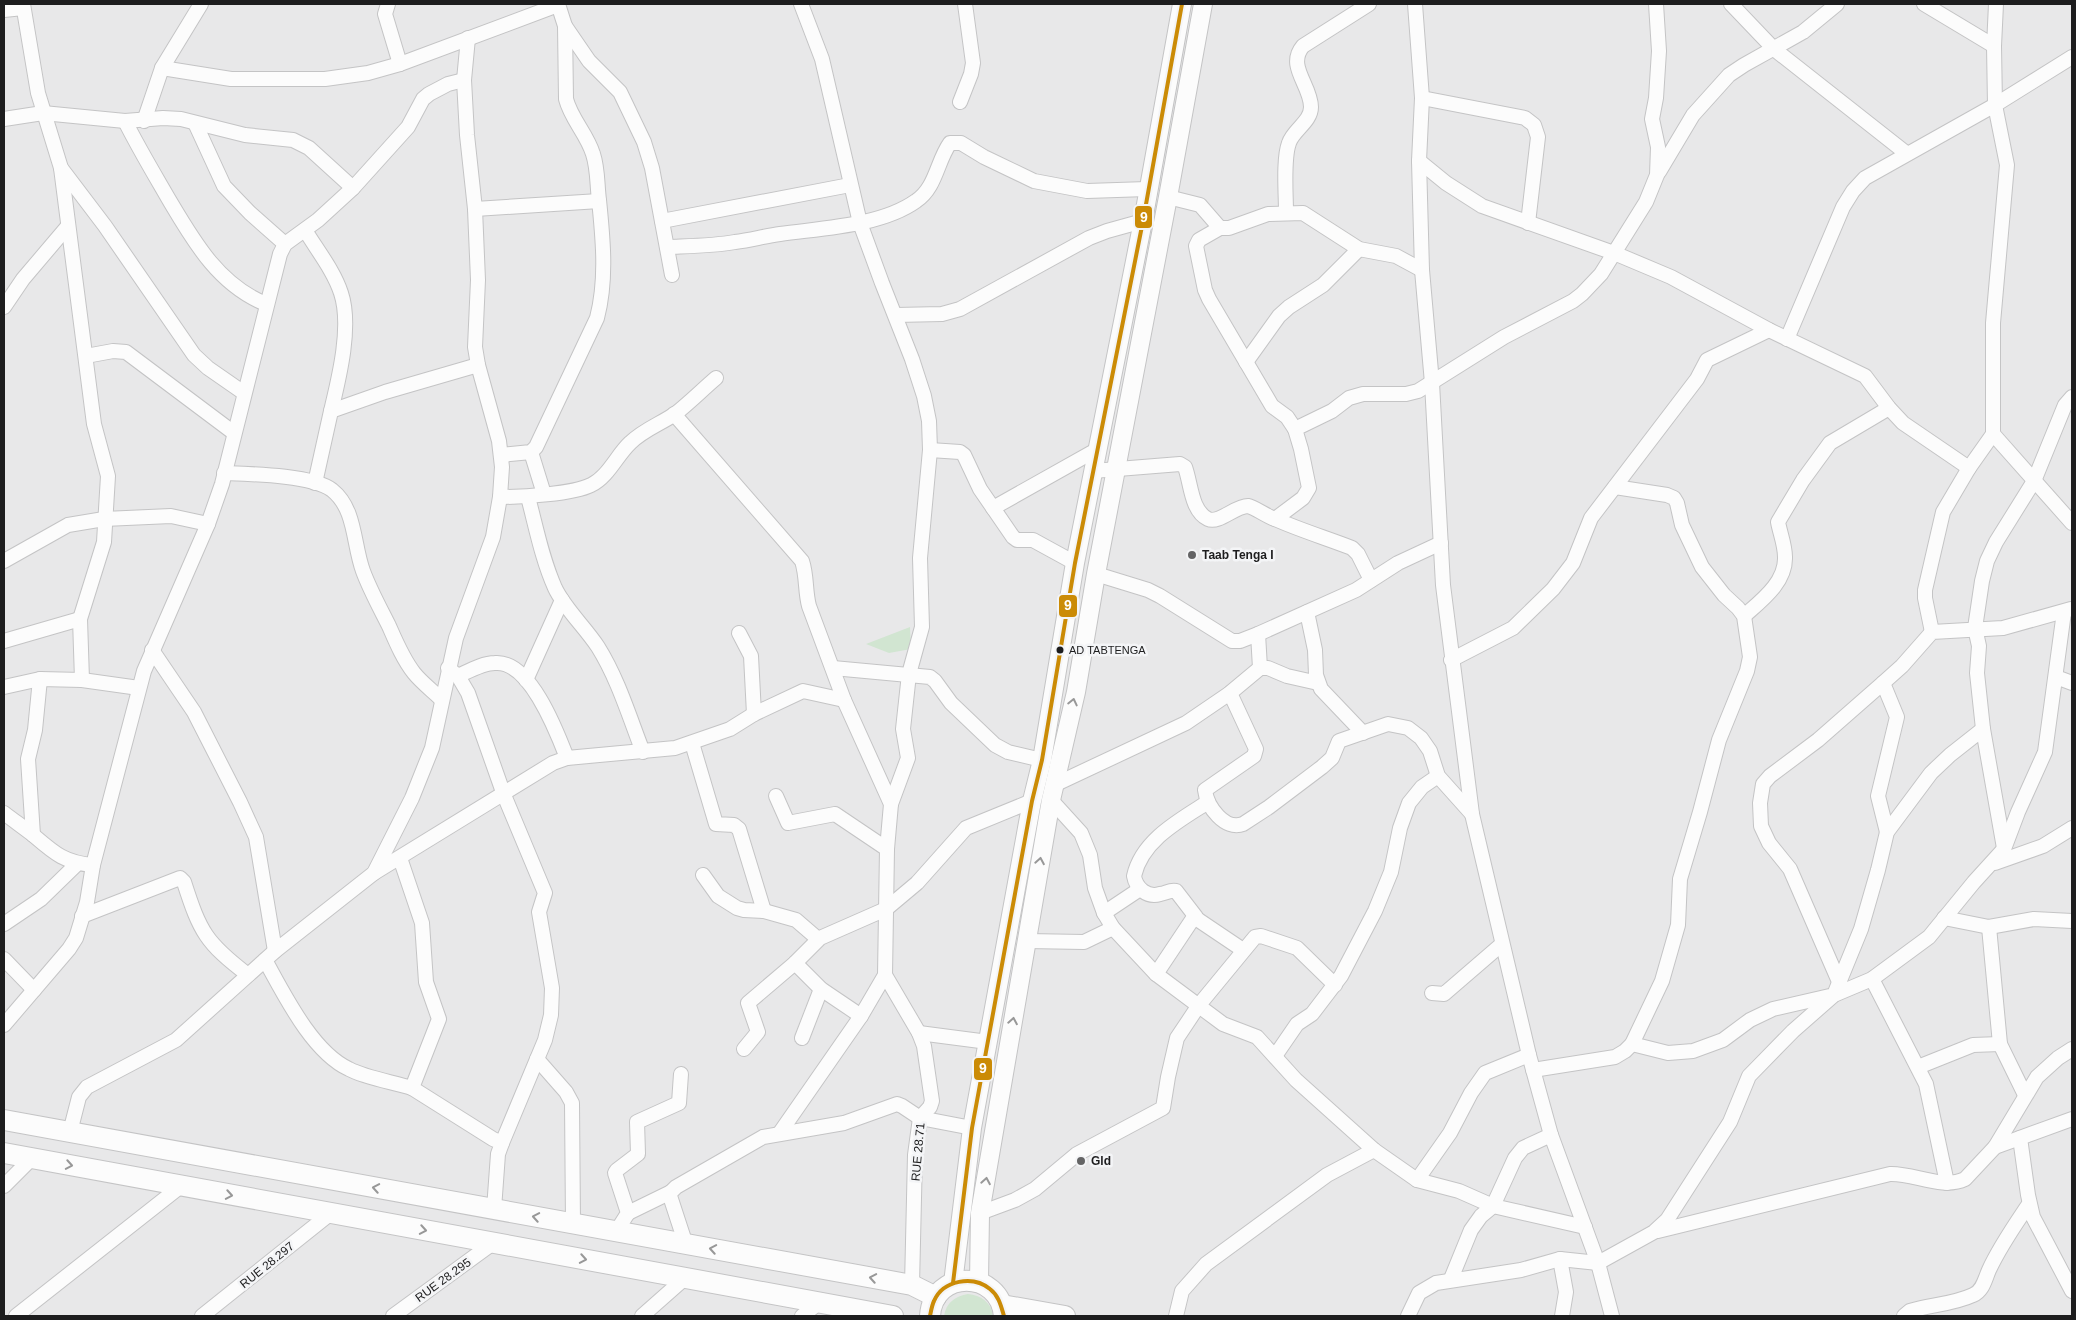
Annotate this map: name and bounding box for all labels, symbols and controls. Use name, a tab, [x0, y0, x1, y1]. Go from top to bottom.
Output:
line badge: 9	[1134, 205, 1153, 229]
text: 9	[1140, 209, 1148, 225]
place label: Taab Tenga I	[1202, 548, 1274, 562]
marker: Taab Tenga I	[1186, 549, 1198, 561]
line badge: 9	[1058, 594, 1078, 618]
text: 9	[1064, 597, 1072, 613]
place label: AD TABTENGA	[1069, 644, 1146, 656]
marker: AD TABTENGA	[1055, 645, 1065, 655]
one-way arrow	[1067, 697, 1078, 706]
one-way arrow	[1035, 856, 1045, 865]
one-way arrow	[1008, 1017, 1018, 1025]
line badge: 9	[973, 1057, 993, 1081]
text: 9	[979, 1060, 987, 1076]
street label: RUE 28.71	[908, 1122, 928, 1182]
place label: Gld	[1091, 1154, 1111, 1168]
marker: Gld	[1075, 1155, 1087, 1167]
one-way arrow	[65, 1160, 73, 1170]
one-way arrow	[980, 1177, 990, 1186]
one-way arrow	[372, 1183, 380, 1193]
one-way arrow	[224, 1189, 233, 1199]
one-way arrow	[531, 1213, 540, 1223]
one-way arrow	[419, 1225, 427, 1235]
street label: RUE 28.297	[237, 1239, 297, 1291]
one-way arrow	[709, 1245, 717, 1255]
one-way arrow	[578, 1254, 587, 1264]
street label: RUE 28.295	[412, 1255, 474, 1305]
one-way arrow	[869, 1273, 877, 1283]

